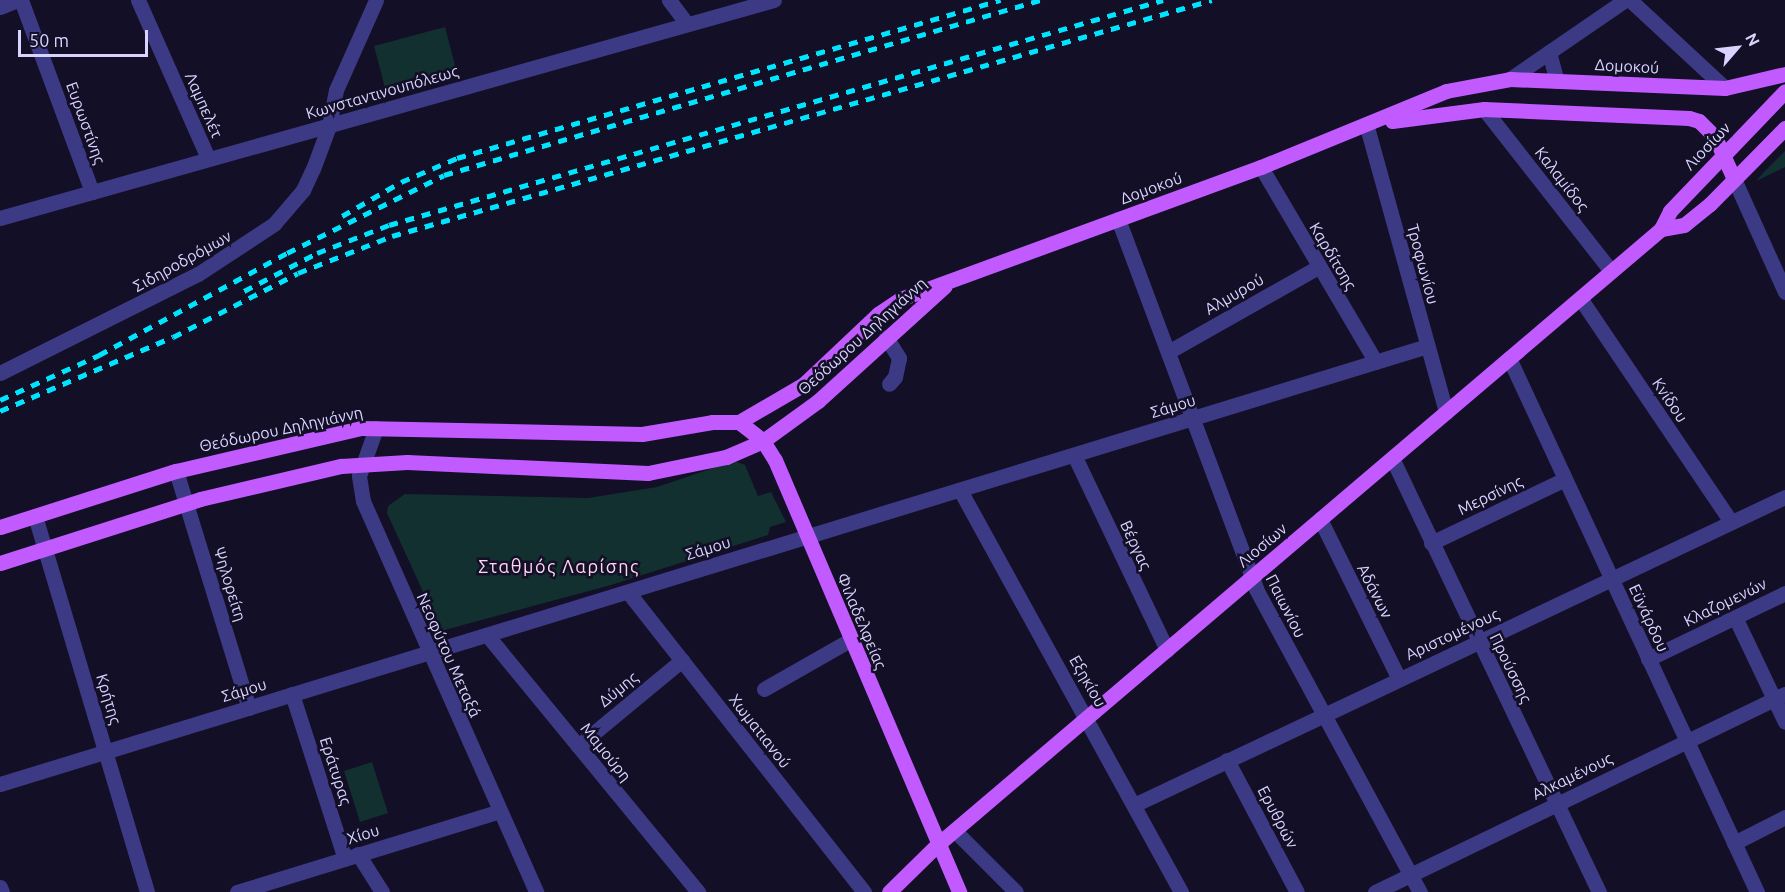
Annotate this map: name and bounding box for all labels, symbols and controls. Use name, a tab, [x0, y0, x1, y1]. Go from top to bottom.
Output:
scale bar	[21, 18, 152, 56]
north arrow	[1707, 18, 1767, 78]
text: 50 m	[29, 30, 69, 50]
text: N	[1742, 30, 1764, 49]
street label: Δομοκού	[1594, 55, 1660, 77]
street label: Κωνσταντινουπόλεως	[303, 61, 461, 123]
street label: Λαμπελέτ	[181, 69, 227, 141]
street label: Ευρωστίνης	[62, 79, 110, 167]
street label: Λιοσίων	[1680, 118, 1734, 174]
street label: Καλαμίδος	[1531, 143, 1593, 215]
street label: Δομοκού	[1117, 168, 1185, 208]
street label: Καρδίτσης	[1305, 219, 1361, 293]
street label: Τροφωνίου	[1403, 222, 1443, 306]
street label: Σιδηροδρόμων	[129, 226, 235, 296]
street label: Αλμυρού	[1201, 269, 1267, 319]
street label: Θεόδωρου Δηληγιάννη	[794, 273, 930, 399]
street label: Κνίδου	[1648, 374, 1692, 426]
street label: Σάμου	[1148, 390, 1198, 422]
street label: Θεόδωρου Δηληγιάννη	[197, 402, 365, 456]
street label: Μερσίνης	[1455, 471, 1525, 519]
street label: Βέργας	[1116, 517, 1156, 573]
street label: Λιοσίων	[1233, 519, 1291, 571]
street label: Σάμου	[683, 532, 733, 564]
street label: Ψηλορείτη	[210, 544, 250, 624]
district label: Σταθμός Λαρίσης	[478, 555, 640, 577]
street label: Αδάνων	[1353, 561, 1397, 621]
street label: Φιλαδελφείας	[833, 570, 891, 672]
street label: Παιωνίου	[1262, 571, 1310, 641]
street label: Κλαζομενών	[1680, 574, 1770, 630]
street label: Εϋνάρδου	[1625, 581, 1673, 655]
street label: Νεοφύτου Μεταξά	[413, 590, 485, 720]
street label: Αριστομένους	[1402, 604, 1502, 664]
street label: Προύσσης	[1486, 630, 1536, 706]
street label: Εξηκίου	[1066, 652, 1110, 710]
street label: Δύμης	[595, 667, 641, 711]
street label: Κρήτης	[92, 671, 126, 727]
street label: Σάμου	[219, 674, 269, 706]
street label: Χωματιανού	[725, 690, 795, 772]
street label: Μαμούρη	[577, 719, 635, 785]
street label: Εράτυρας	[316, 735, 356, 807]
street label: Αλκαμένους	[1529, 748, 1615, 804]
street label: Ερυθρών	[1254, 783, 1302, 851]
street label: Χίου	[344, 820, 382, 848]

